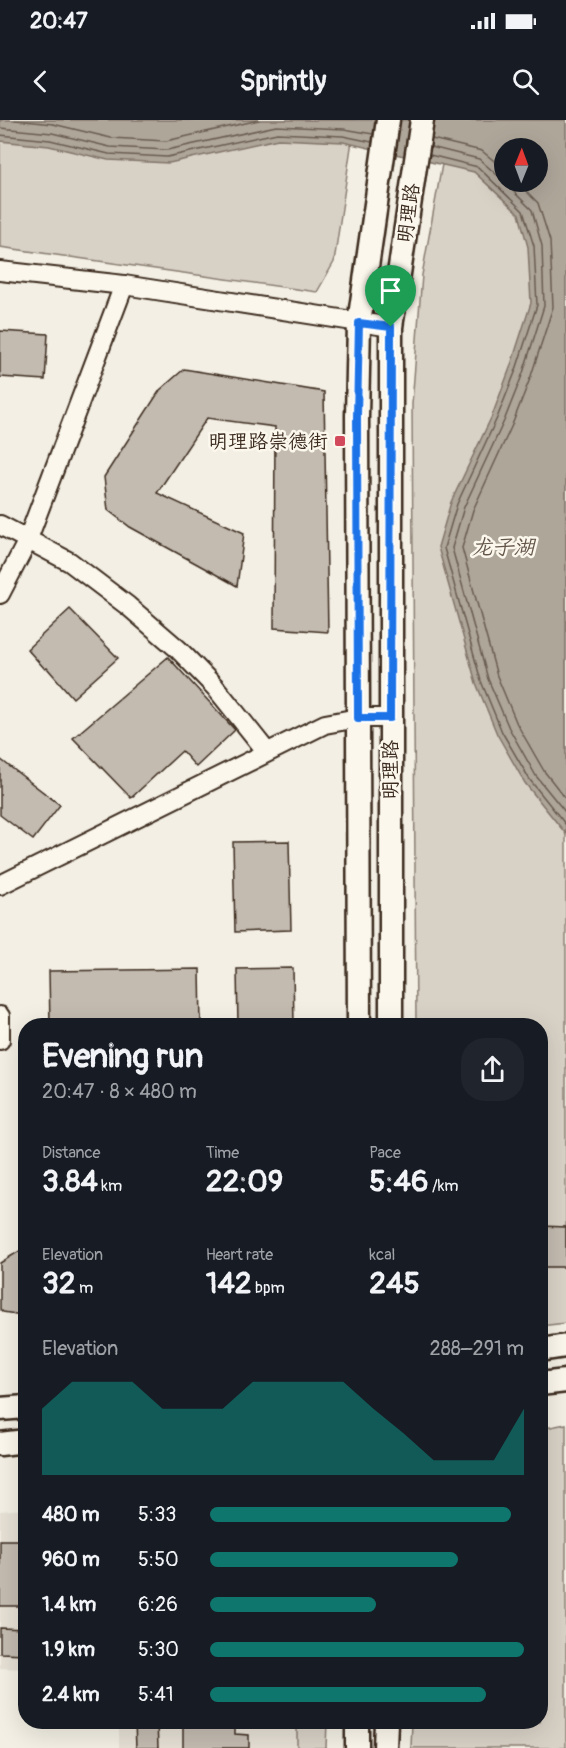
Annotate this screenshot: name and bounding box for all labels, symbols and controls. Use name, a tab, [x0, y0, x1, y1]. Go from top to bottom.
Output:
text: 20:47	[30, 7, 88, 35]
icon: back	[24, 65, 57, 98]
text: Sprintly	[240, 65, 326, 98]
icon: search	[509, 65, 542, 98]
north arrow	[494, 138, 548, 192]
map controls	[494, 138, 548, 192]
street label: 明理路	[392, 181, 425, 245]
pin	[365, 265, 416, 327]
icon: arrive	[374, 274, 407, 307]
place label: 明理路崇德街	[208, 429, 328, 454]
marker: 明理路崇德街	[333, 434, 347, 448]
water label: 龙子湖	[472, 534, 536, 561]
street label: 明理路	[378, 739, 403, 800]
text: Evening run	[42, 1036, 203, 1077]
button: share	[461, 1038, 524, 1101]
text: 20:47 · 8 × 480 m	[42, 1079, 197, 1104]
text: Distance	[42, 1143, 101, 1163]
text: Time	[206, 1143, 239, 1163]
text: Pace	[369, 1143, 401, 1163]
text: 3.84	[42, 1163, 98, 1200]
text: 22:09	[206, 1163, 283, 1200]
text: 5:46	[369, 1163, 428, 1200]
text: km	[98, 1176, 122, 1196]
text: /km	[428, 1176, 459, 1196]
text: Elevation	[42, 1245, 103, 1265]
text: Heart rate	[206, 1245, 273, 1265]
text: kcal	[369, 1245, 395, 1265]
text: 32	[42, 1265, 76, 1302]
text: 142	[206, 1265, 252, 1302]
text: 245	[369, 1265, 420, 1302]
text: m	[76, 1278, 93, 1298]
text: bpm	[252, 1278, 285, 1298]
text: Elevation	[42, 1336, 118, 1361]
text: 288–291 m	[429, 1336, 524, 1361]
text: 480 m	[42, 1502, 99, 1527]
text: 5:33	[138, 1502, 177, 1527]
text: 960 m	[42, 1547, 100, 1572]
text: 5:50	[138, 1547, 179, 1572]
text: 1.4 km	[42, 1592, 96, 1617]
text: 6:26	[138, 1592, 178, 1617]
text: 1.9 km	[42, 1637, 95, 1662]
text: 5:30	[138, 1637, 179, 1662]
text: 2.4 km	[42, 1682, 100, 1707]
text: 5:41	[138, 1682, 174, 1707]

